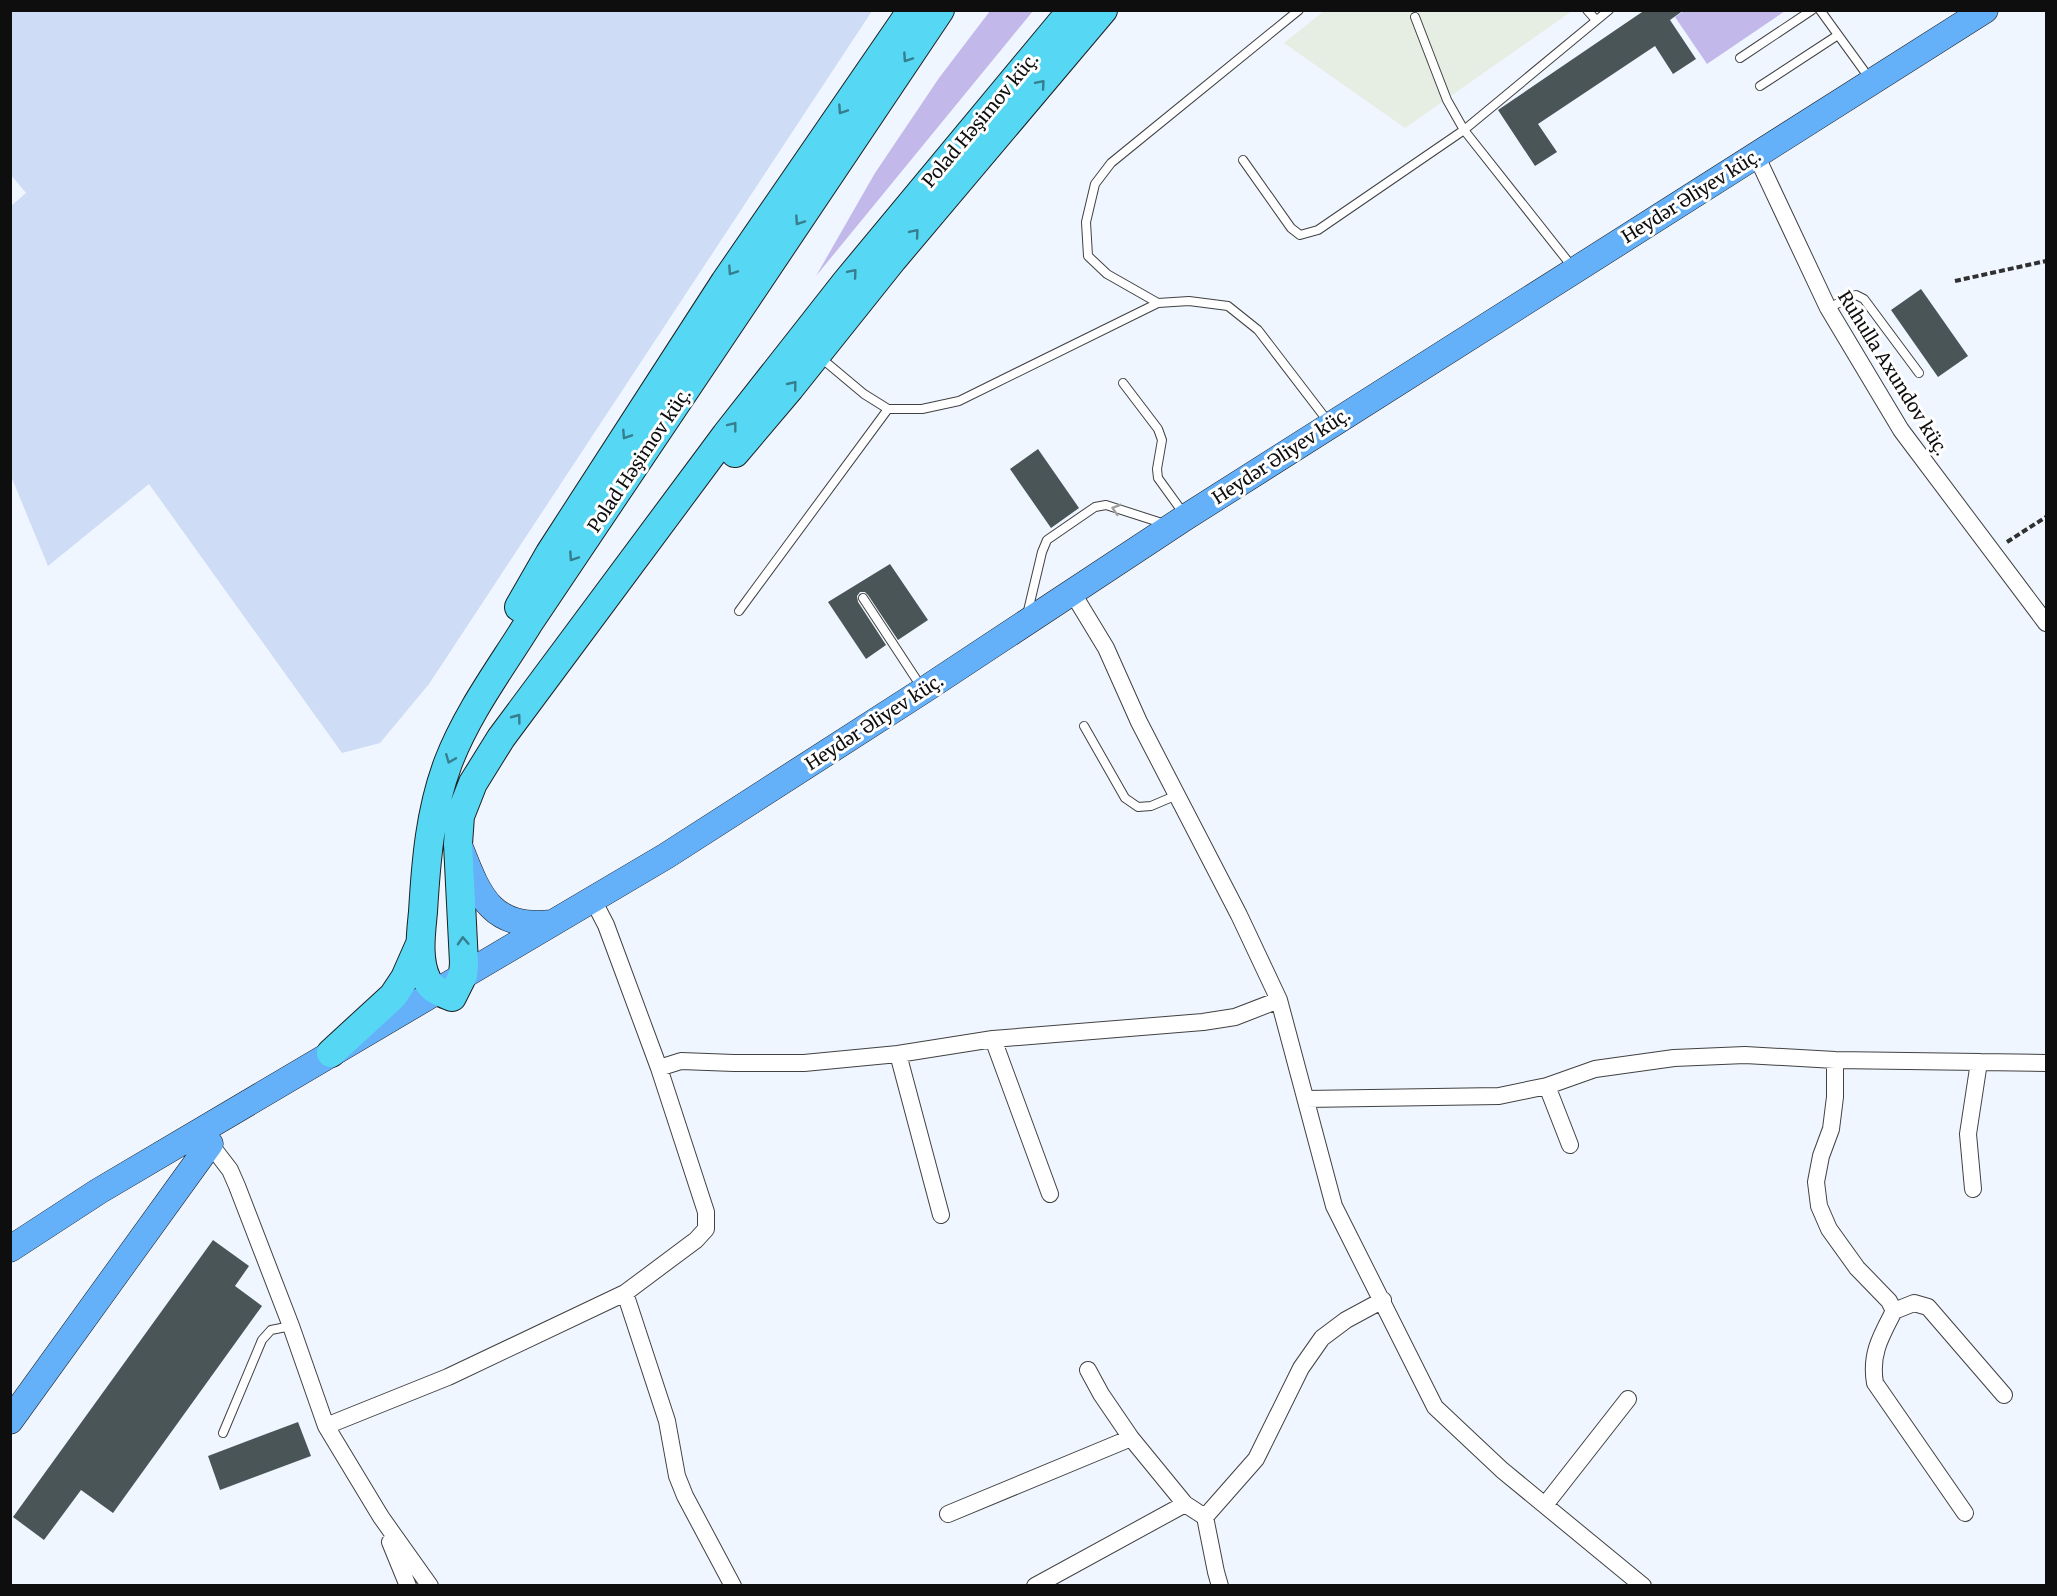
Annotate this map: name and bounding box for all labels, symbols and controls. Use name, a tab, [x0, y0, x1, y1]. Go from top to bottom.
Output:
street label: Polad Həşimov küç.	[917, 48, 1043, 192]
one-way arrow	[903, 52, 914, 63]
one-way arrow	[1034, 80, 1045, 91]
one-way arrow	[838, 103, 849, 114]
street label: Heydər Əliyev küç.	[1617, 144, 1765, 248]
one-way arrow	[795, 214, 806, 225]
one-way arrow	[908, 229, 919, 240]
one-way arrow	[729, 265, 740, 276]
one-way arrow	[846, 269, 857, 280]
street label: Ruhulla Axundov küç.	[1833, 286, 1953, 460]
one-way arrow	[785, 381, 796, 392]
street label: Polad Həşimov küç.	[582, 384, 696, 536]
street label: Heydər Əliyev küç.	[1208, 403, 1354, 509]
one-way arrow	[725, 422, 736, 433]
one-way arrow	[622, 428, 633, 439]
one-way arrow	[1111, 503, 1122, 516]
one-way arrow	[569, 550, 580, 561]
street label: Heydər Əliyev küç.	[801, 669, 947, 775]
one-way arrow	[509, 713, 520, 724]
one-way arrow	[445, 753, 457, 764]
one-way arrow	[457, 937, 470, 946]

